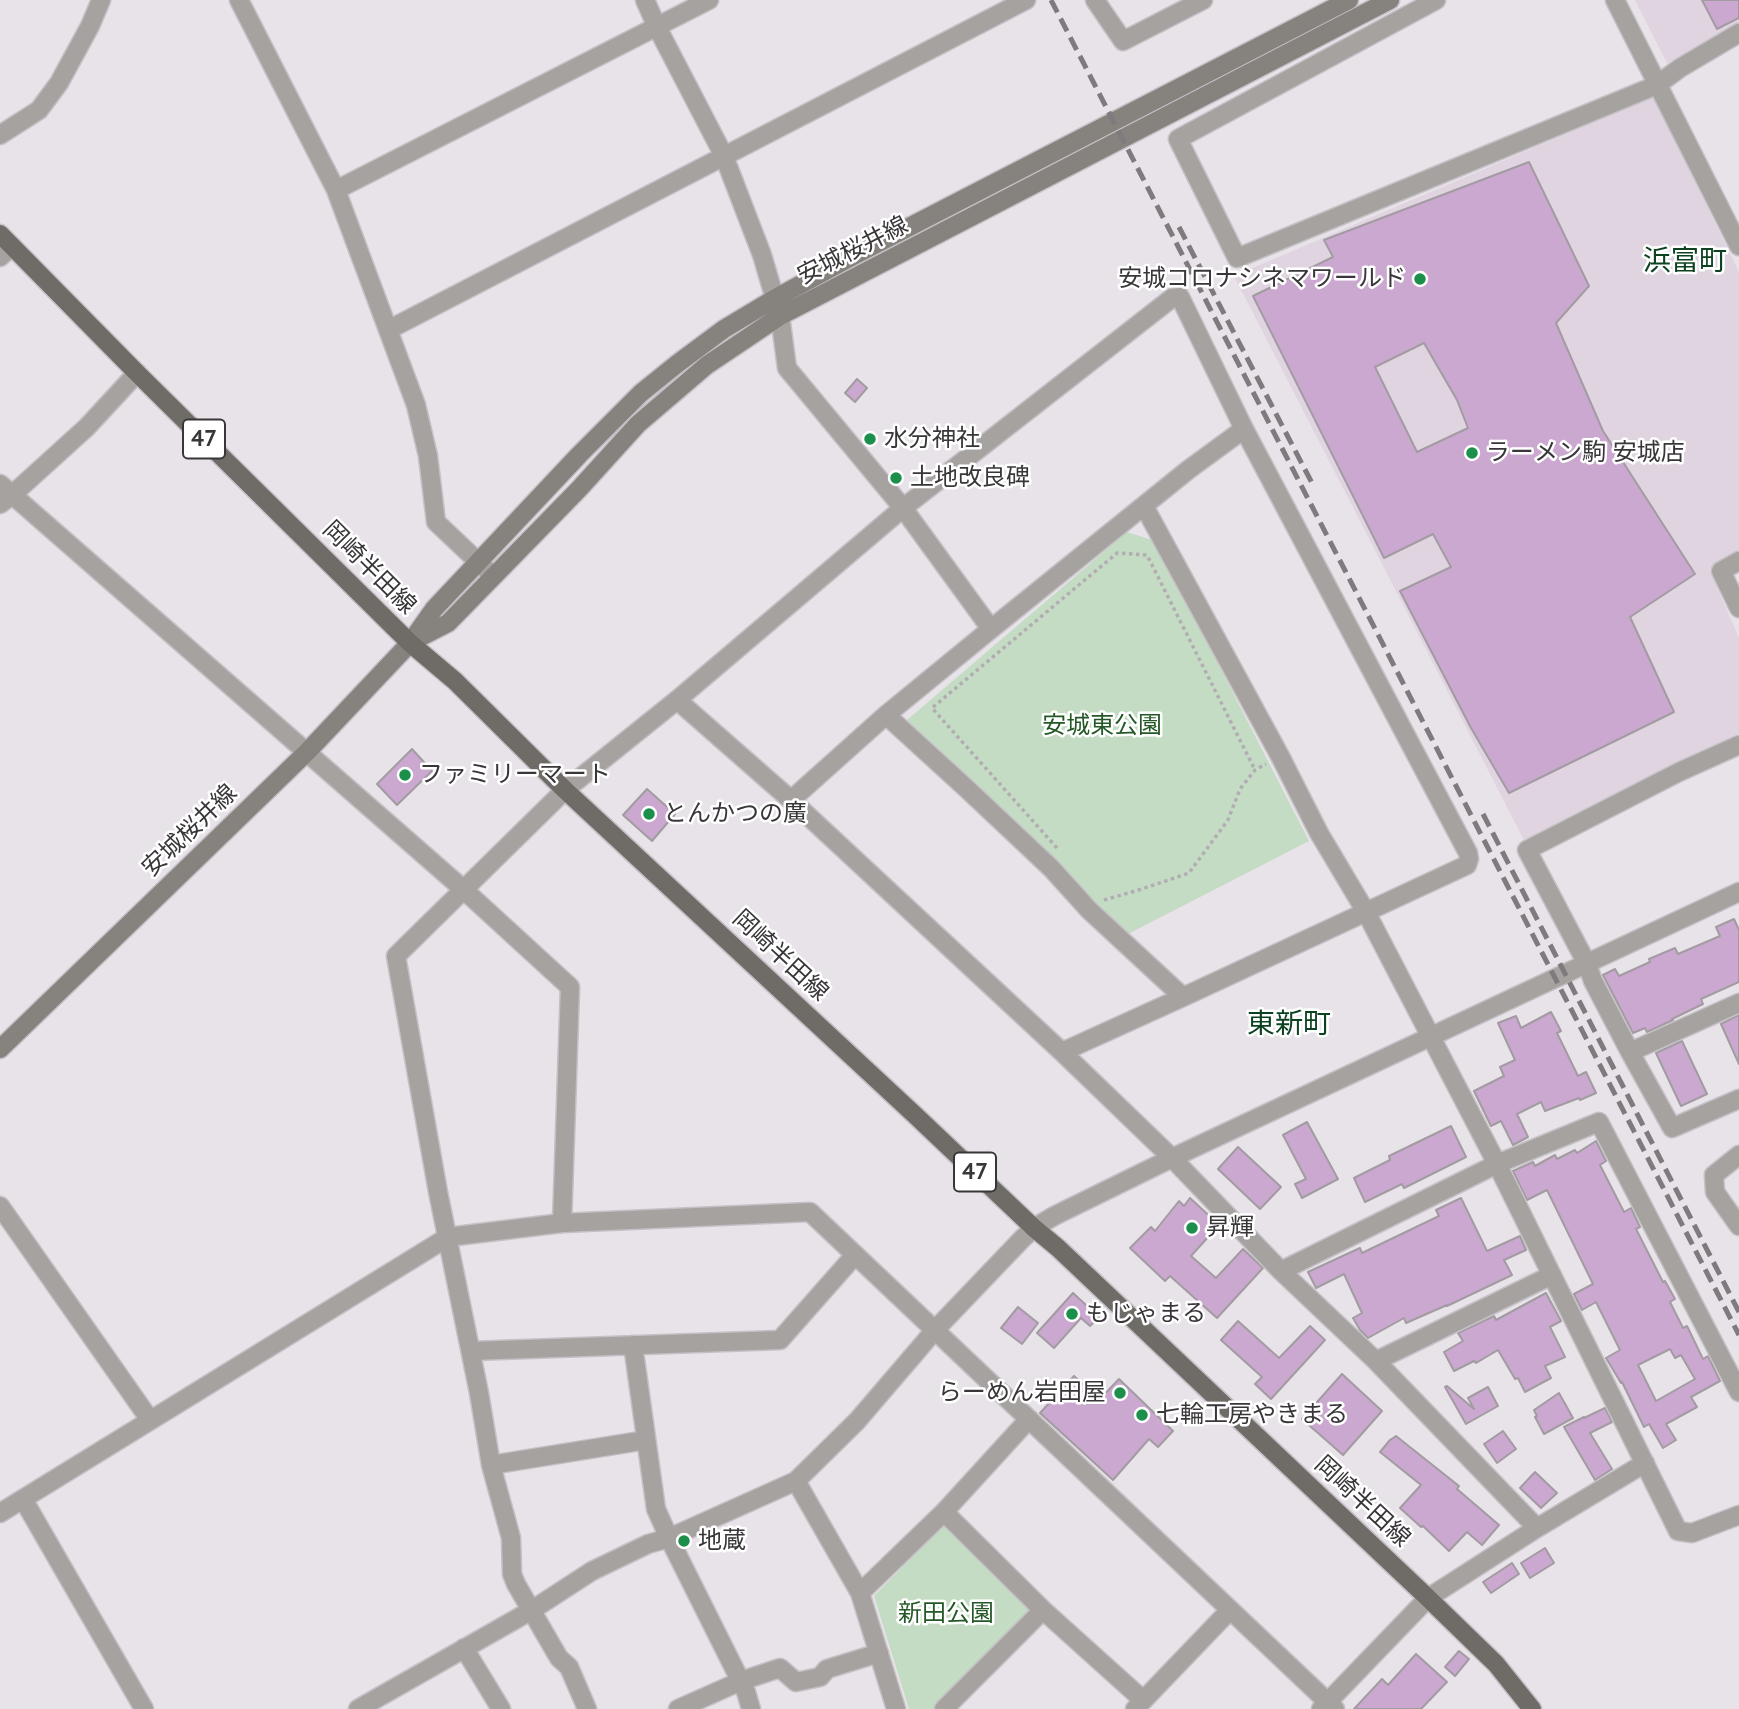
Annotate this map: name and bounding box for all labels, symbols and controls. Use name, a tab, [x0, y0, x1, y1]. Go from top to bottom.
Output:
street label: 安城桜井線	[793, 211, 913, 291]
district label: 浜富町	[1643, 245, 1727, 279]
place label: 安城コロナシネマワールド	[1118, 265, 1406, 293]
marker: 安城コロナシネマワールド	[1412, 271, 1428, 287]
road number: 47	[183, 420, 225, 458]
place label: 水分神社	[884, 425, 980, 453]
marker: 水分神社	[862, 431, 878, 447]
place label: ラーメン駒 安城店	[1486, 439, 1684, 467]
marker: ラーメン駒 安城店	[1464, 445, 1480, 461]
place label: 土地改良碑	[910, 464, 1030, 492]
marker: 土地改良碑	[888, 470, 904, 486]
street label: 岡崎半田線	[316, 515, 422, 621]
park label: 安城東公園	[1042, 712, 1162, 740]
place label: ファミリーマート	[419, 761, 611, 789]
marker: ファミリーマート	[397, 767, 413, 783]
street label: 安城桜井線	[137, 779, 243, 883]
place label: とんかつの廣	[663, 800, 807, 828]
marker: とんかつの廣	[641, 806, 657, 822]
street label: 岡崎半田線	[726, 905, 834, 1007]
district label: 東新町	[1247, 1008, 1331, 1042]
road number: 47	[954, 1152, 996, 1191]
place label: 昇輝	[1206, 1214, 1254, 1242]
marker: 昇輝	[1184, 1220, 1200, 1236]
place label: もじゃまる	[1086, 1300, 1206, 1328]
marker: もじゃまる	[1064, 1306, 1080, 1322]
place label: らーめん岩田屋	[938, 1379, 1106, 1407]
marker: らーめん岩田屋	[1112, 1385, 1128, 1401]
place label: 七輪工房やきまる	[1156, 1401, 1348, 1429]
marker: 七輪工房やきまる	[1134, 1407, 1150, 1423]
street label: 岡崎半田線	[1308, 1451, 1416, 1553]
place label: 地蔵	[698, 1527, 746, 1555]
marker: 地蔵	[676, 1533, 692, 1549]
park label: 新田公園	[898, 1600, 994, 1628]

